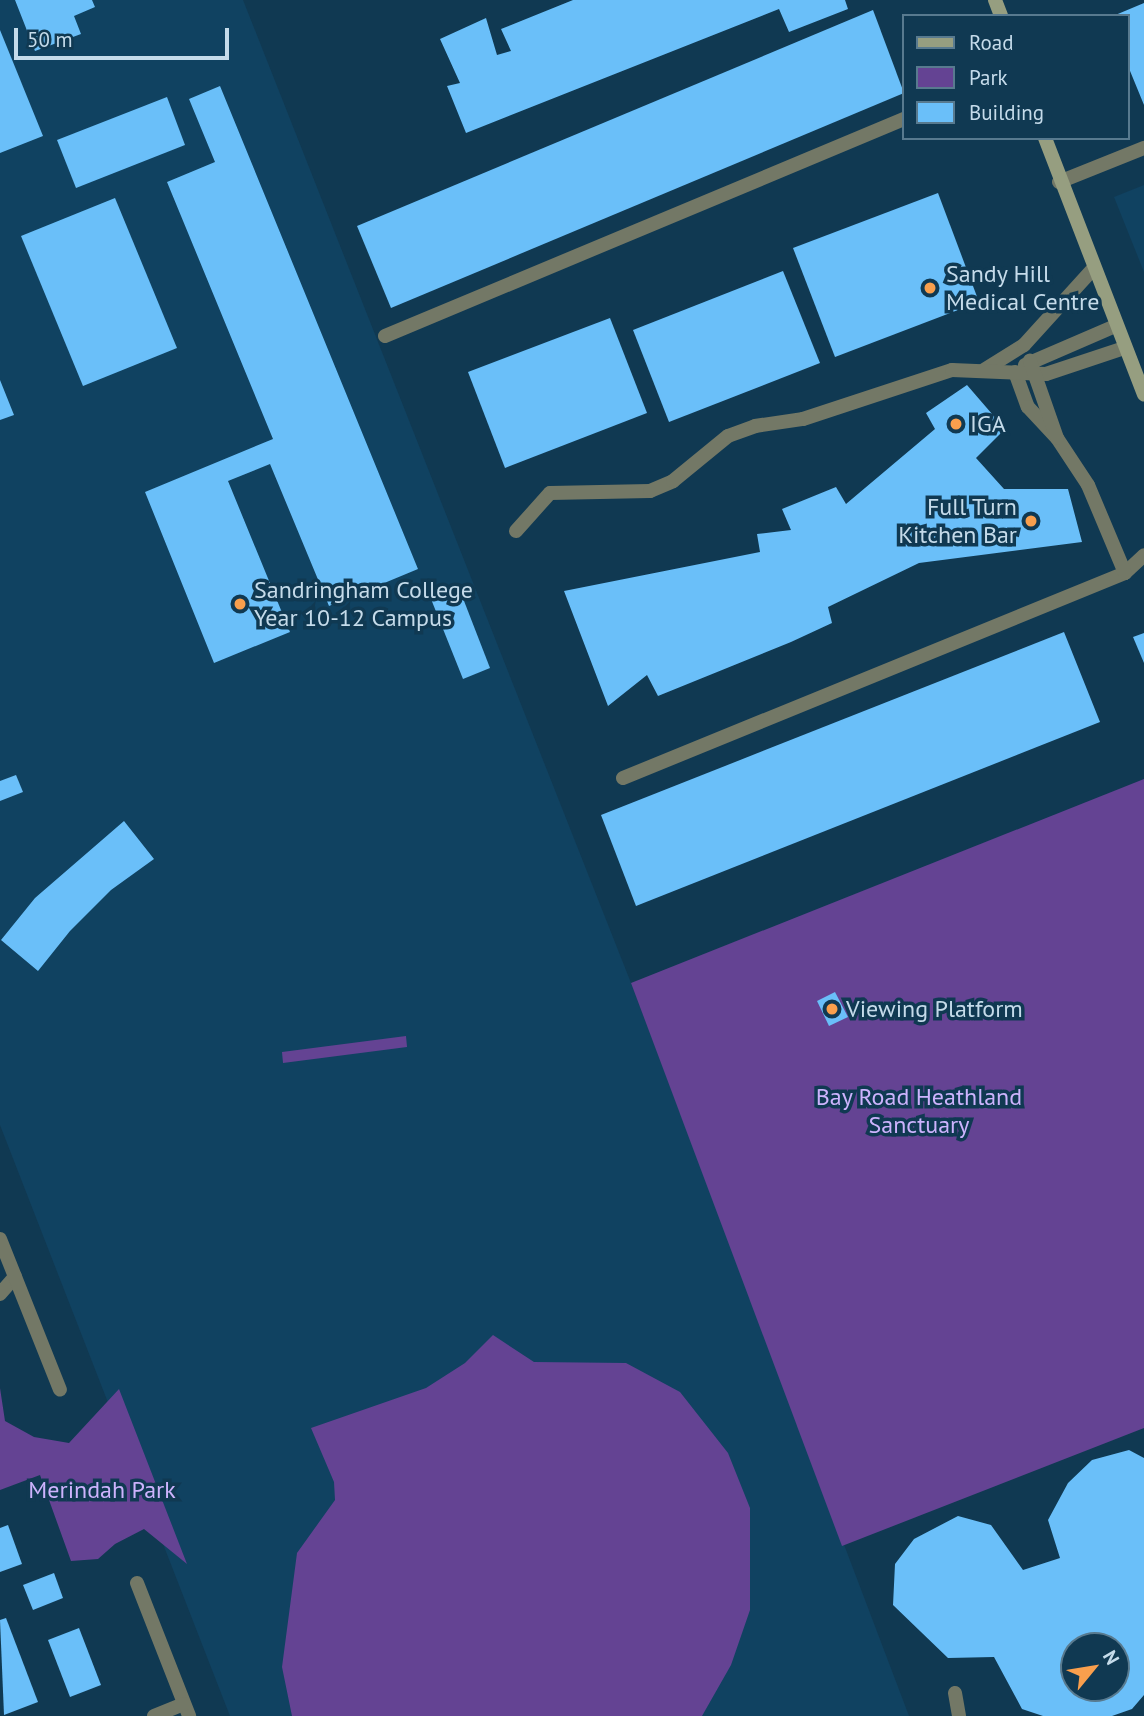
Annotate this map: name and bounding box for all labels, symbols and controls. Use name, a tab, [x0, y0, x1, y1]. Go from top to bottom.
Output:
scale bar	[18, 14, 233, 58]
legend	[902, 14, 1130, 140]
text: 50 m	[27, 26, 73, 53]
text: Road	[969, 29, 1013, 56]
text: Park	[969, 64, 1008, 91]
text: Building	[969, 99, 1044, 126]
place label: Sandy Hill Medical Centre	[946, 260, 1099, 316]
marker: Sandy Hill Medical Centre	[920, 278, 940, 298]
place label: IGA	[970, 410, 1006, 438]
marker: IGA	[948, 416, 964, 432]
place label: Full Turn Kitchen Bar	[898, 493, 1017, 549]
marker: Full Turn Kitchen Bar	[1023, 513, 1039, 529]
place label: Sandringham College Year 10-12 Campus	[254, 576, 473, 632]
marker: Sandringham College Year 10-12 Campus	[232, 596, 248, 612]
place label: Viewing Platform	[846, 995, 1023, 1023]
marker: Viewing Platform	[824, 1001, 840, 1017]
park label: Bay Road Heathland Sanctuary	[815, 1083, 1023, 1139]
park label: Merindah Park	[28, 1476, 176, 1504]
north arrow	[1060, 1632, 1130, 1702]
text: N	[1098, 1646, 1125, 1669]

